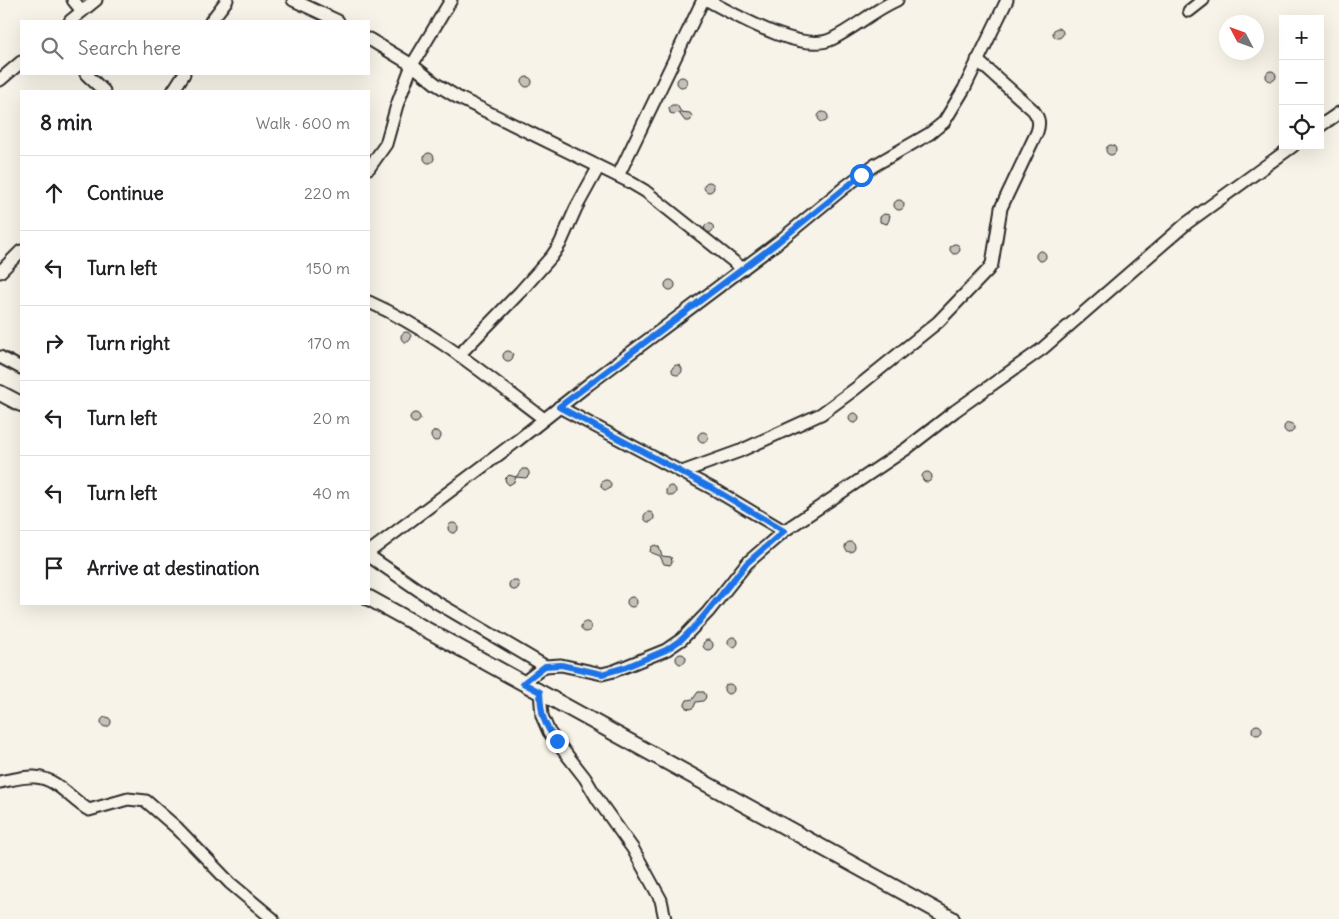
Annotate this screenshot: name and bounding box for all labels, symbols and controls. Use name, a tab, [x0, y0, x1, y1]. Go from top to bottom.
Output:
north arrow	[1219, 15, 1264, 60]
map controls	[1279, 15, 1324, 150]
button: +	[1279, 15, 1324, 60]
search box	[20, 20, 370, 75]
icon: search	[38, 34, 66, 62]
text: Search here	[78, 36, 181, 60]
button: −	[1279, 60, 1324, 105]
button: locate	[1279, 105, 1324, 150]
text: 8 min	[40, 109, 92, 136]
text: Walk · 600 m	[256, 113, 350, 133]
route start	[850, 164, 873, 187]
icon: ahead	[40, 179, 68, 207]
text: Continue	[87, 181, 164, 205]
text: 220 m	[304, 183, 350, 203]
icon: left	[40, 254, 68, 282]
text: Turn left	[87, 256, 157, 280]
text: 150 m	[306, 258, 350, 278]
icon: right	[40, 329, 68, 357]
text: Turn right	[87, 331, 170, 355]
text: 170 m	[307, 333, 350, 353]
icon: left	[40, 404, 68, 432]
text: Turn left	[87, 406, 157, 430]
text: 20 m	[313, 408, 350, 428]
icon: left	[40, 479, 68, 507]
text: Turn left	[87, 481, 157, 505]
text: 40 m	[312, 483, 350, 503]
icon: arrive	[40, 554, 68, 582]
text: Arrive at destination	[87, 556, 260, 580]
route end	[546, 730, 569, 753]

